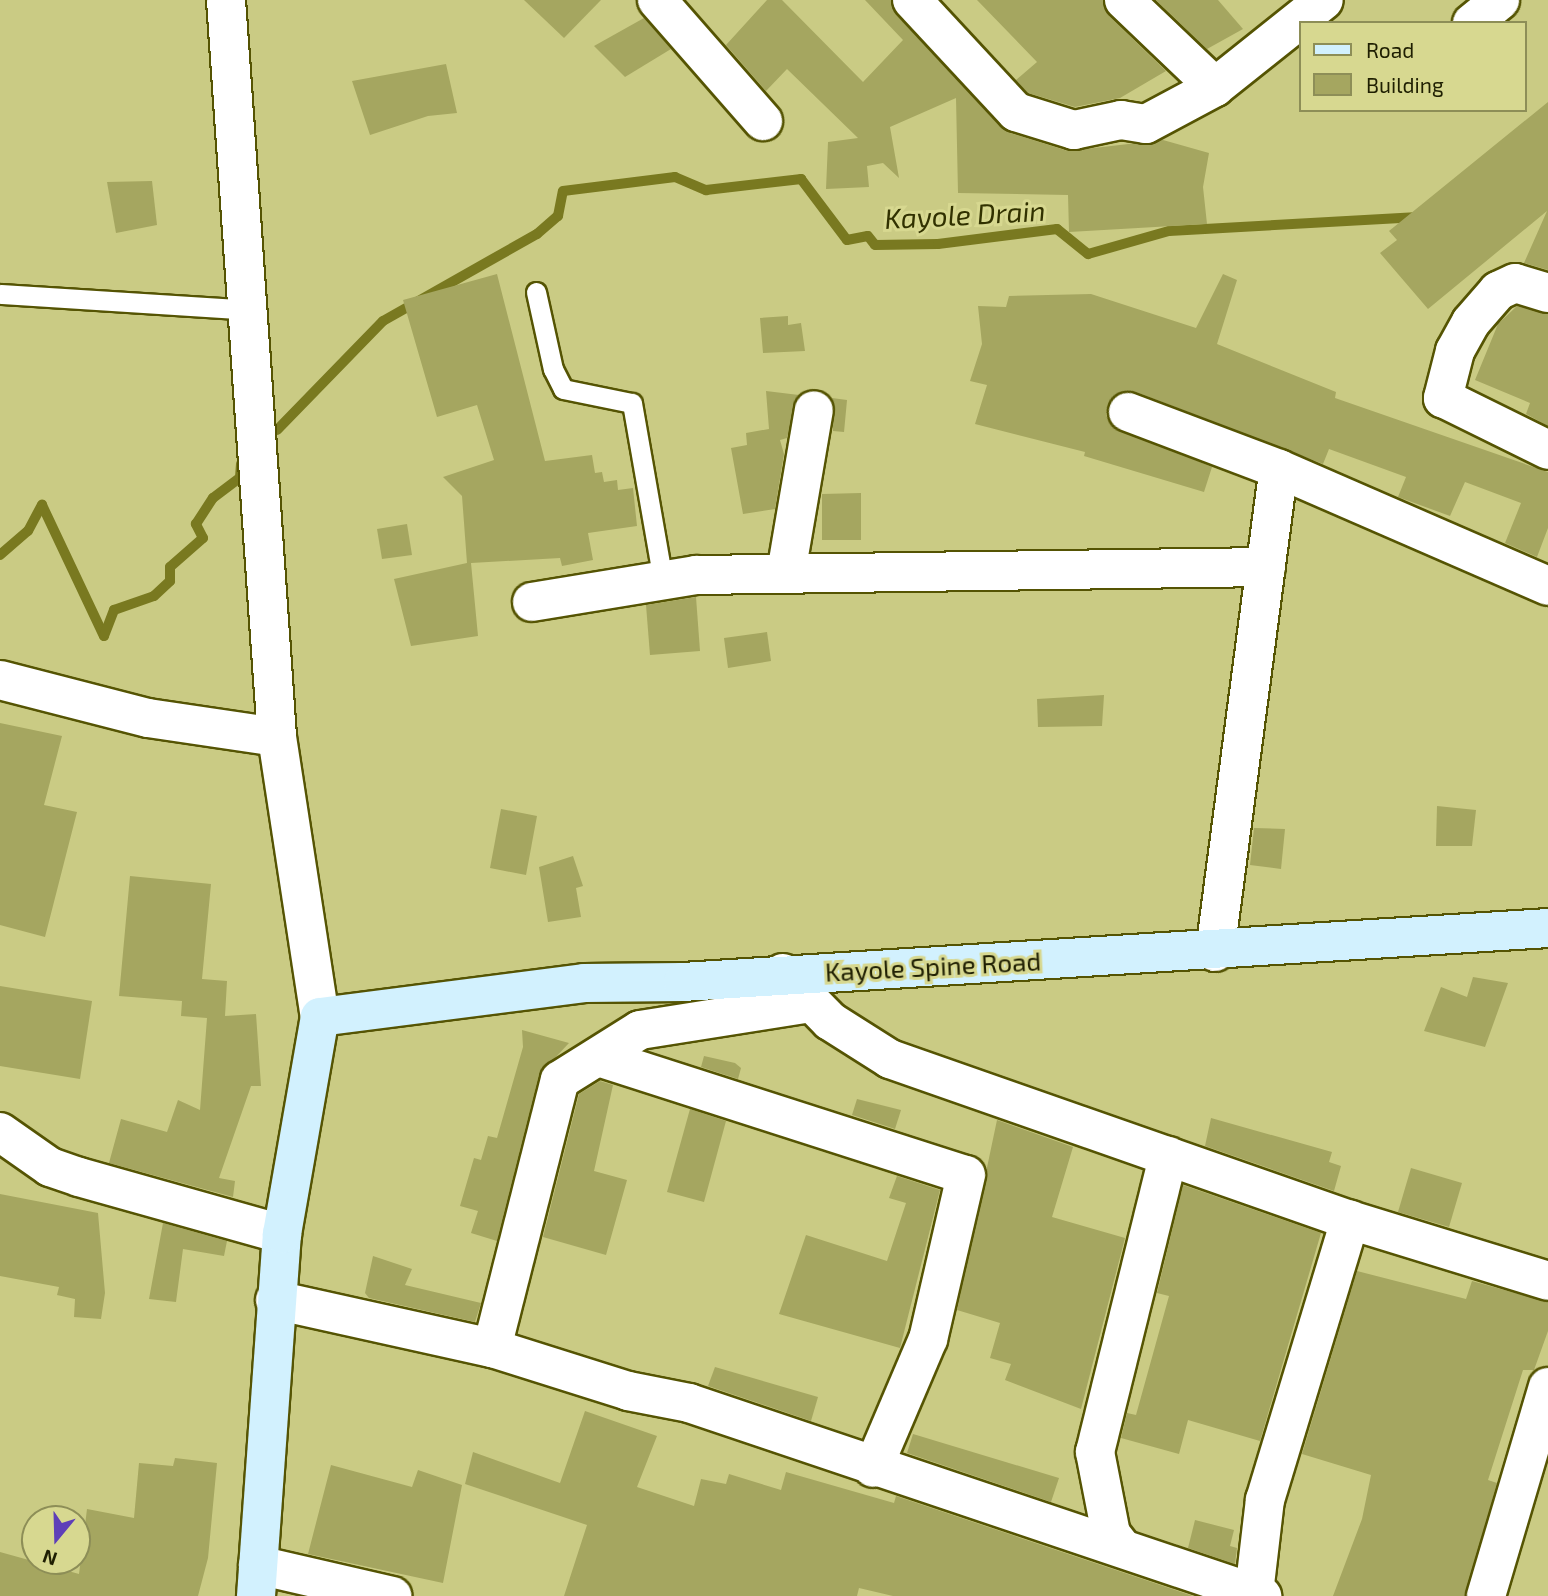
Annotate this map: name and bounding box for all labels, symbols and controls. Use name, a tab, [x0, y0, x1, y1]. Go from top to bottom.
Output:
legend	[1300, 21, 1527, 112]
text: Road	[1366, 37, 1414, 62]
text: Building	[1366, 72, 1444, 97]
water label: Kayole Drain	[884, 193, 1046, 235]
street label: Kayole Spine Road	[824, 945, 1042, 987]
north arrow	[21, 1505, 91, 1575]
text: N	[39, 1545, 60, 1572]

